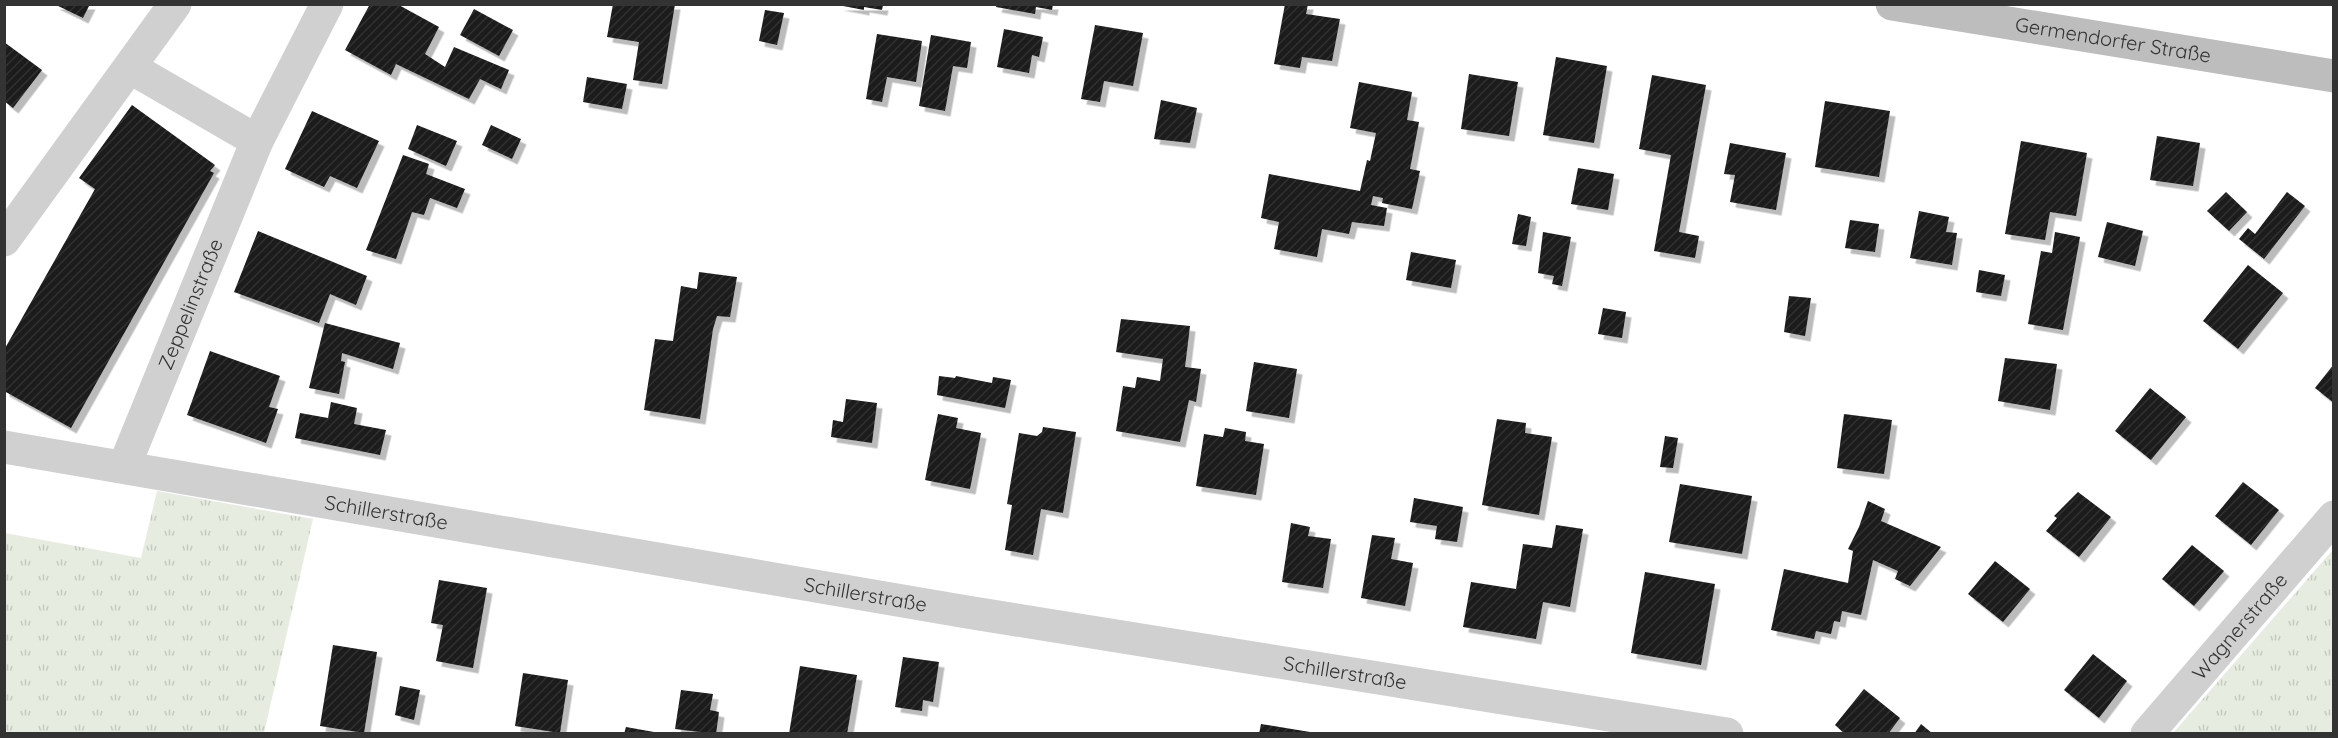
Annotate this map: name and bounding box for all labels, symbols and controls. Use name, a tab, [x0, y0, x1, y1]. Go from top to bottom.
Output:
street label: Germendorfer Straße	[2013, 11, 2213, 68]
street label: Zeppelinstraße	[152, 235, 228, 373]
street label: Schillerstraße	[323, 489, 450, 535]
street label: Wagnerstraße	[2186, 567, 2292, 685]
street label: Schillerstraße	[802, 571, 929, 617]
street label: Schillerstraße	[1282, 650, 1409, 694]

